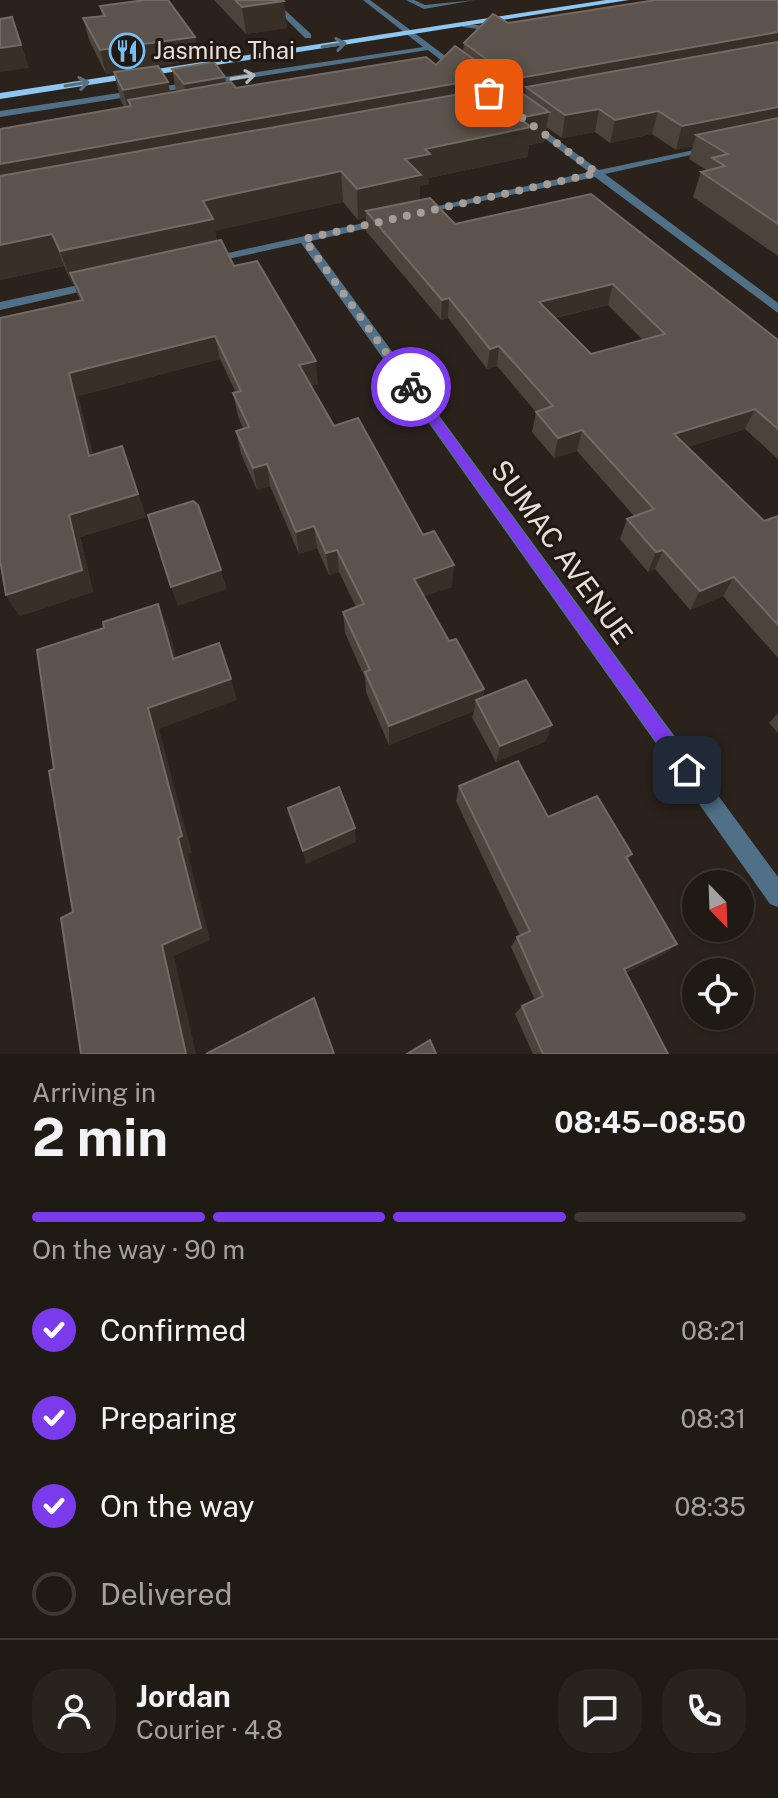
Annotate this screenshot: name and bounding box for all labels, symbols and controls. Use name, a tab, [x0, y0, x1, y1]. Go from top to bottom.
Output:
restaurant icon: Jasmine Thai	[108, 32, 146, 70]
place label: Jasmine Thai	[153, 36, 295, 64]
one-way arrow	[321, 36, 346, 51]
pin	[455, 59, 523, 127]
one-way arrow	[230, 69, 255, 84]
icon: bag	[467, 71, 511, 115]
one-way arrow	[64, 76, 89, 91]
courier	[371, 347, 451, 427]
icon: bike	[389, 365, 433, 409]
street label: SUMAC AVENUE	[485, 453, 640, 650]
pin	[653, 736, 721, 804]
icon: home	[665, 748, 709, 792]
north arrow	[682, 870, 754, 942]
map controls	[682, 870, 754, 1030]
button: locate	[682, 958, 754, 1030]
text: Arriving in	[32, 1077, 156, 1108]
text: 08:45–08:50	[554, 1104, 746, 1140]
text: 2 min	[32, 1107, 168, 1168]
text: On the way · 90 m	[32, 1234, 245, 1265]
icon: check	[32, 1308, 76, 1352]
text: Confirmed	[100, 1312, 246, 1348]
text: 08:21	[681, 1315, 746, 1346]
icon: check	[32, 1396, 76, 1440]
text: Preparing	[100, 1400, 237, 1436]
text: 08:31	[681, 1403, 746, 1434]
icon: check	[32, 1484, 76, 1528]
text: On the way	[100, 1488, 254, 1524]
text: 08:35	[675, 1491, 746, 1522]
text: Delivered	[100, 1576, 232, 1612]
button: person	[32, 1669, 116, 1753]
button: chat	[558, 1669, 642, 1753]
button: phone	[662, 1669, 746, 1753]
text: Jordan	[136, 1678, 231, 1714]
text: Courier · 4.8	[136, 1714, 283, 1745]

